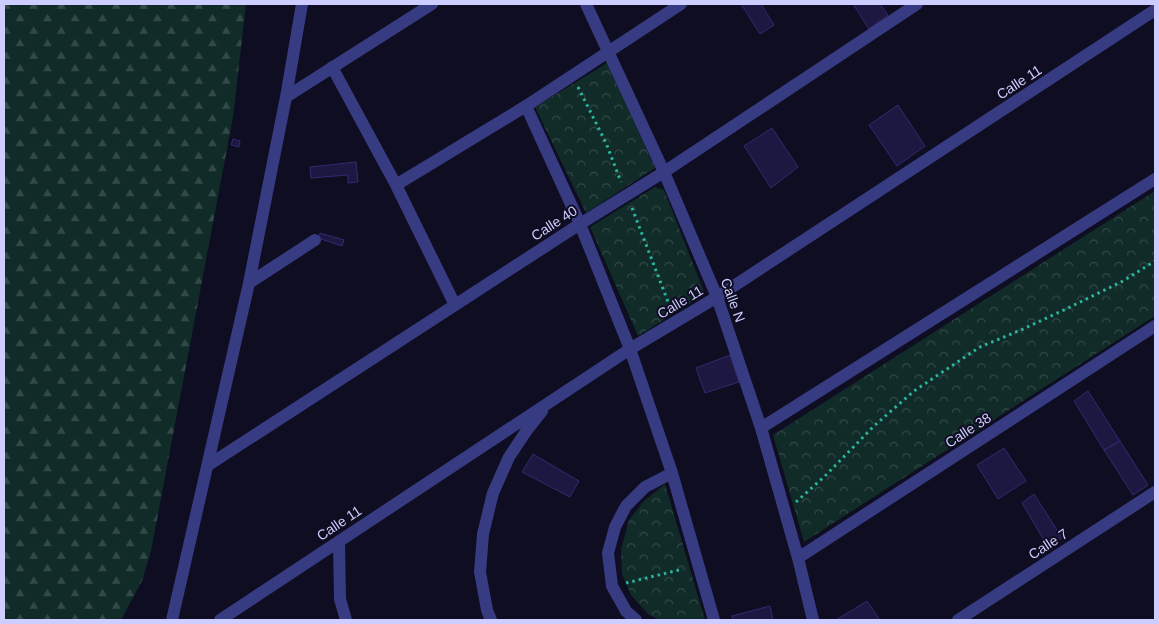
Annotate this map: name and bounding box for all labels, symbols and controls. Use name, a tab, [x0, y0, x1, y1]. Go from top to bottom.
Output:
street label: Calle 11	[994, 61, 1045, 102]
street label: Calle 40	[528, 202, 580, 244]
street label: Calle N	[718, 276, 748, 324]
street label: Calle 11	[654, 282, 706, 322]
street label: Calle 38	[942, 409, 994, 451]
street label: Calle 11	[314, 502, 365, 544]
street label: Calle 7	[1025, 525, 1071, 563]

